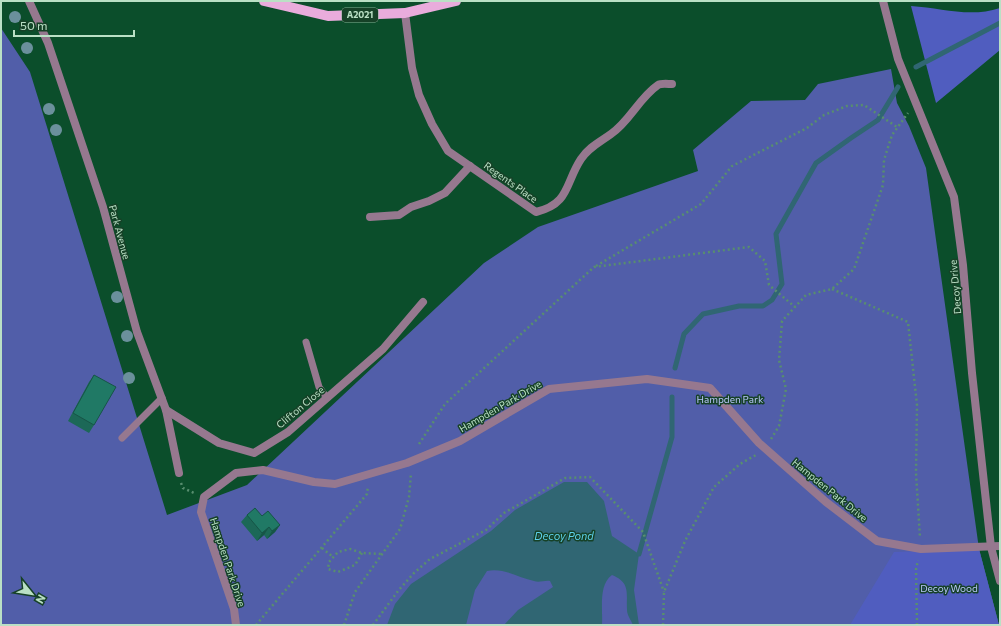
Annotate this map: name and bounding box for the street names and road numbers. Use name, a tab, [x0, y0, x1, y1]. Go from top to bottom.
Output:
road number: A2021	[342, 8, 378, 22]
street label: Regents Place	[482, 159, 540, 205]
street label: Park Avenue	[107, 203, 133, 261]
street label: Decoy Drive	[947, 259, 963, 315]
street label: Hampden Park Drive	[457, 378, 543, 434]
street label: Clifton Close	[274, 384, 326, 430]
street label: Hampden Park Drive	[790, 456, 870, 524]
street label: Hampden Park Drive	[208, 516, 248, 608]

